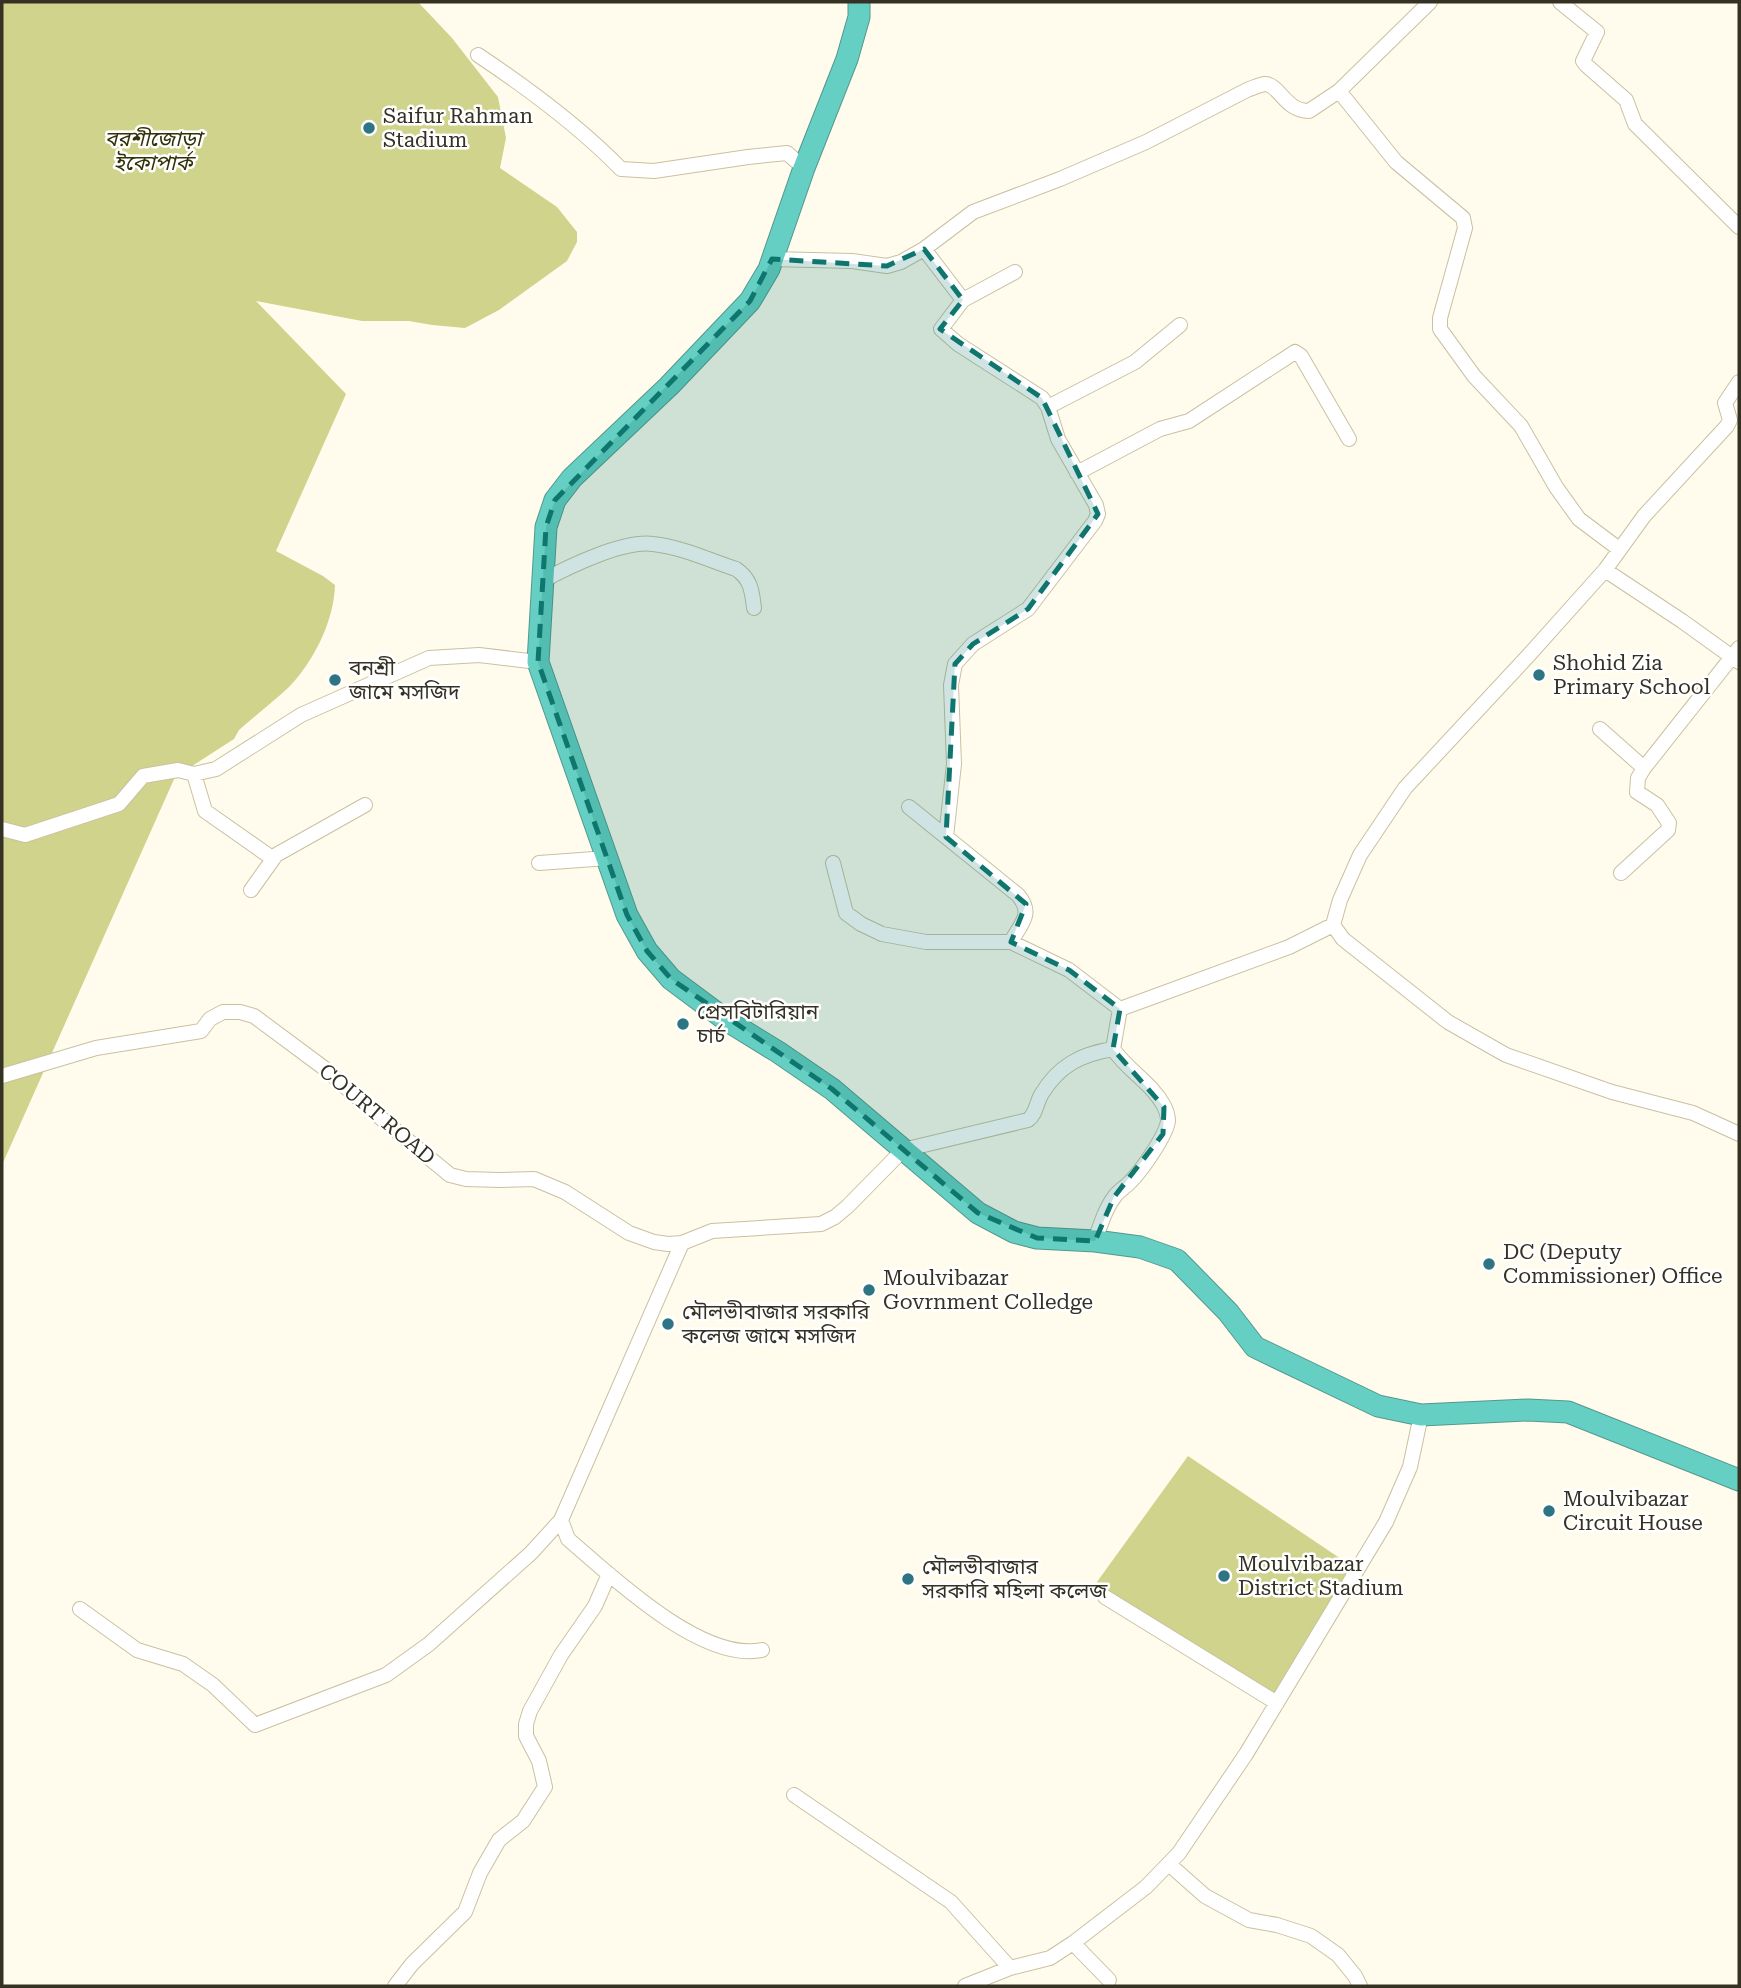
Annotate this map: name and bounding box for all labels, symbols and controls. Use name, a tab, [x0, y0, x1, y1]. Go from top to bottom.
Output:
place label: Saifur Rahman Stadium	[383, 104, 533, 152]
marker: Saifur Rahman Stadium	[361, 120, 377, 136]
park label: বরশীজোড়া ইকোপার্ক	[105, 126, 206, 175]
place label: Shohid Zia Primary School	[1553, 651, 1711, 699]
place label: বনশ্রী জামে মসজিদ	[348, 656, 460, 704]
marker: Shohid Zia Primary School	[1531, 667, 1547, 683]
marker: বনশ্রী জামে মসজিদ	[327, 672, 343, 688]
place label: প্রেসবিটারিয়ান চার্চ	[696, 1000, 819, 1048]
marker: প্রেসবিটারিয়ান চার্চ	[675, 1016, 691, 1032]
street label: COURT ROAD	[314, 1059, 440, 1169]
place label: DC (Deputy Commissioner) Office	[1503, 1240, 1722, 1288]
marker: DC (Deputy Commissioner) Office	[1481, 1256, 1497, 1272]
place label: Moulvibazar Govrnment Colledge	[883, 1266, 1093, 1314]
marker: Moulvibazar Govrnment Colledge	[861, 1282, 877, 1298]
place label: মৌলভীবাজার সরকারি কলেজ জামে মসজিদ	[681, 1300, 870, 1348]
marker: মৌলভীবাজার সরকারি কলেজ জামে মসজিদ	[660, 1316, 676, 1332]
place label: Moulvibazar Circuit House	[1563, 1487, 1703, 1535]
marker: Moulvibazar Circuit House	[1541, 1503, 1557, 1519]
place label: Moulvibazar District Stadium	[1238, 1552, 1403, 1600]
place label: মৌলভীবাজার সরকারি মহিলা কলেজ	[921, 1555, 1108, 1603]
marker: Moulvibazar District Stadium	[1216, 1568, 1232, 1584]
marker: মৌলভীবাজার সরকারি মহিলা কলেজ	[900, 1571, 916, 1587]

